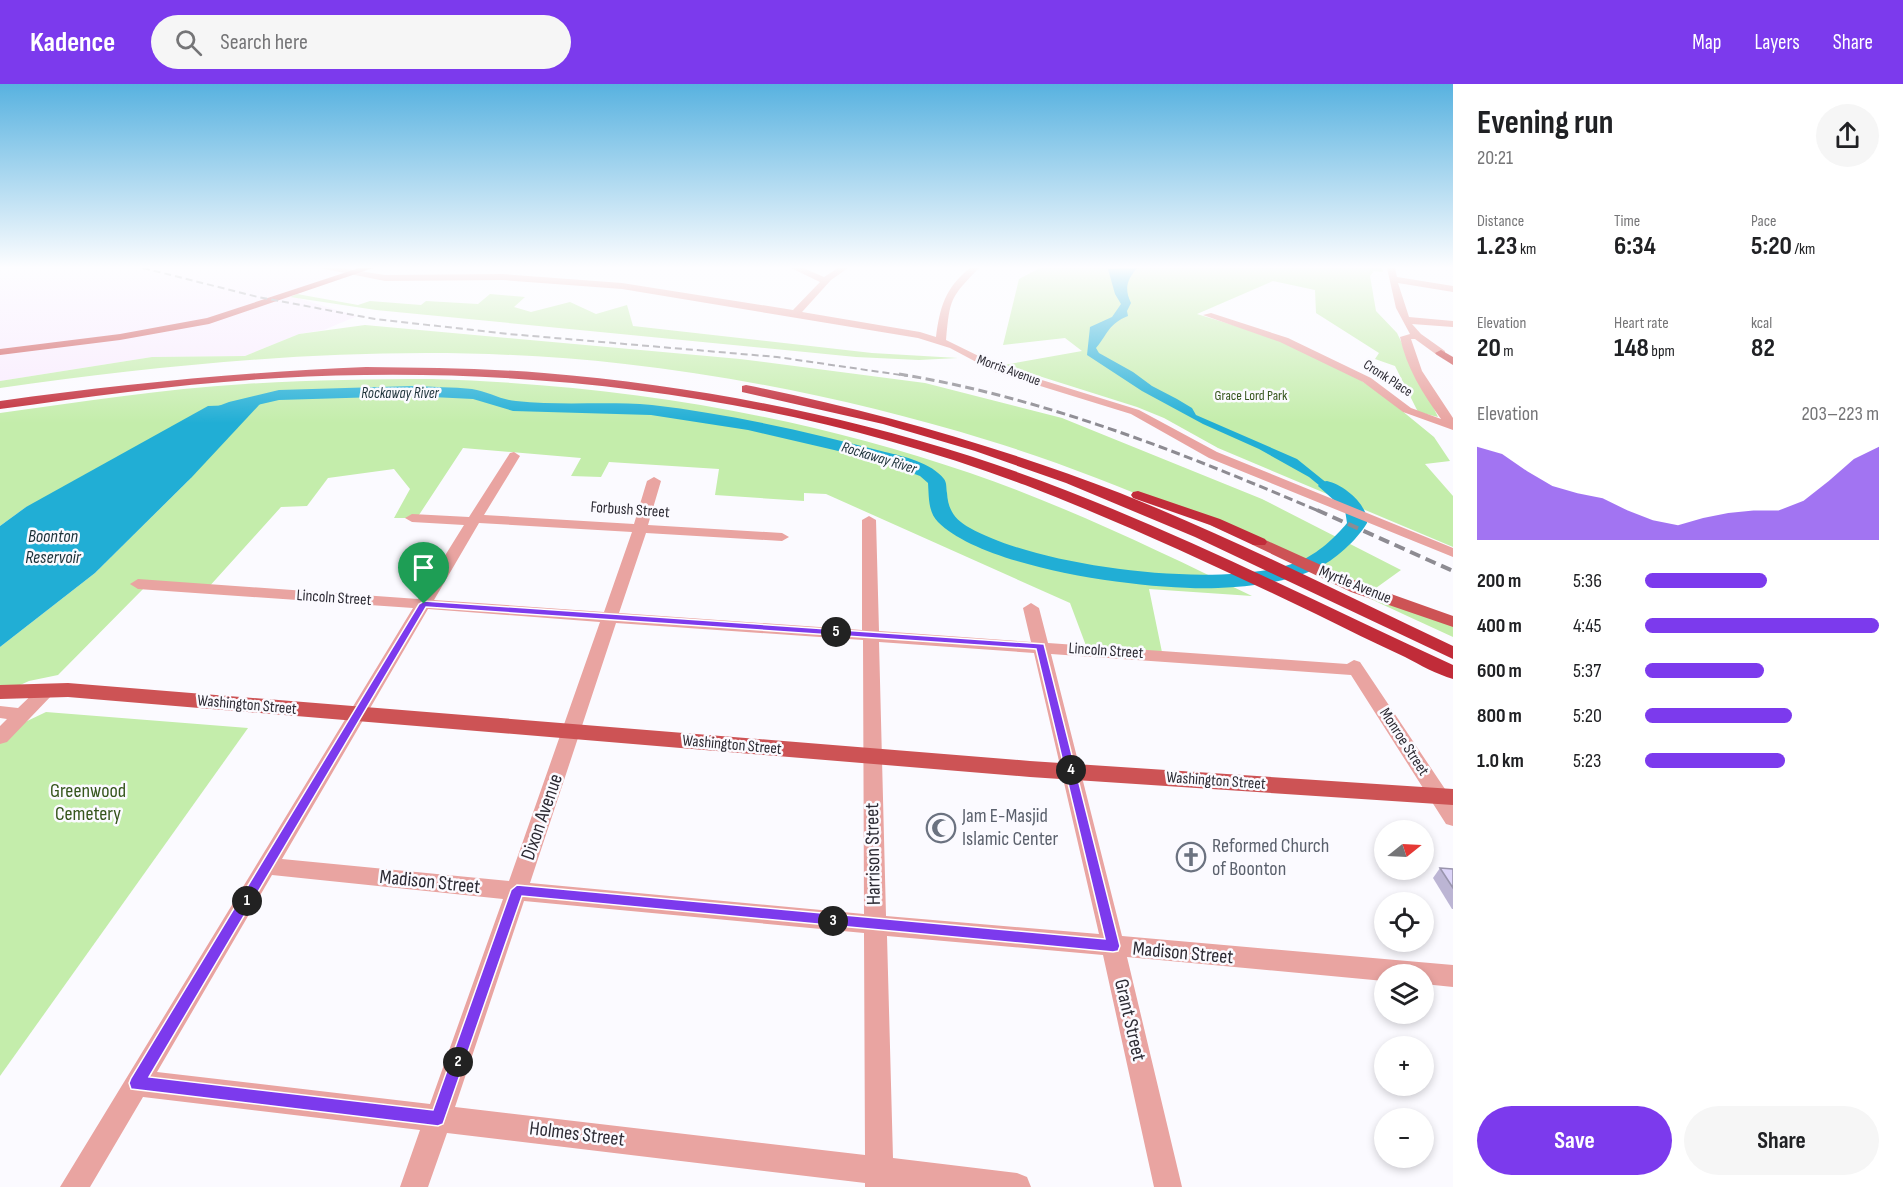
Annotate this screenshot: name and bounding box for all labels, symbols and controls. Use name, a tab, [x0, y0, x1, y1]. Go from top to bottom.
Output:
search box	[151, 15, 571, 69]
text: Kadence	[30, 26, 115, 59]
icon: search	[172, 26, 205, 59]
text: Search here	[220, 29, 308, 56]
text: Map	[1692, 30, 1721, 55]
text: Layers	[1754, 30, 1800, 55]
text: Share	[1833, 30, 1873, 55]
text: Evening run	[1477, 103, 1613, 143]
button: share	[1816, 104, 1879, 167]
text: 20:21	[1477, 146, 1513, 170]
text: Distance	[1477, 212, 1524, 231]
text: Time	[1614, 212, 1640, 231]
text: Pace	[1751, 212, 1776, 231]
text: 1.23	[1477, 231, 1517, 262]
text: 6:34	[1614, 231, 1656, 262]
text: 5:20	[1751, 231, 1792, 262]
text: km	[1517, 240, 1536, 259]
text: /km	[1792, 240, 1815, 259]
text: Elevation	[1477, 314, 1526, 333]
text: Heart rate	[1614, 314, 1669, 333]
text: kcal	[1751, 314, 1772, 333]
text: 20	[1477, 333, 1501, 364]
text: 148	[1614, 333, 1649, 364]
text: 82	[1751, 333, 1775, 364]
text: m	[1501, 342, 1514, 361]
text: bpm	[1649, 342, 1675, 361]
street label: Morris Avenue	[975, 351, 1043, 389]
street label: Cronk Place	[1360, 356, 1416, 400]
water label: Rockaway River	[361, 384, 440, 403]
park label: Grace Lord Park	[1215, 387, 1288, 404]
text: Elevation	[1477, 402, 1539, 426]
text: 203–223 m	[1801, 402, 1879, 426]
water label: Rockaway River	[839, 438, 920, 479]
street label: Forbush Street	[590, 498, 670, 522]
water label: Boonton Reservoir	[25, 526, 82, 568]
pin	[398, 542, 449, 604]
icon: arrive	[407, 551, 440, 584]
street label: Myrtle Avenue	[1316, 562, 1394, 608]
text: 200 m	[1477, 569, 1521, 593]
text: 5:36	[1573, 569, 1602, 593]
street label: Lincoln Street	[296, 586, 372, 610]
text: 400 m	[1477, 614, 1522, 638]
text: 4:45	[1573, 614, 1602, 638]
pin: 5	[821, 617, 851, 647]
text: 5	[832, 622, 840, 641]
street label: Lincoln Street	[1068, 639, 1144, 663]
text: 600 m	[1477, 659, 1522, 683]
text: 5:37	[1573, 659, 1601, 683]
street label: Washington Street	[197, 691, 297, 719]
text: 800 m	[1477, 704, 1522, 728]
text: 5:20	[1573, 704, 1602, 728]
street label: Monroe Street	[1375, 705, 1433, 779]
street label: Washington Street	[682, 731, 782, 759]
text: 1.0 km	[1477, 749, 1524, 773]
text: 5:23	[1573, 749, 1601, 773]
pin: 4	[1056, 755, 1086, 785]
text: 4	[1067, 760, 1075, 779]
street label: Washington Street	[1166, 768, 1266, 794]
street label: Dixon Avenue	[516, 771, 568, 863]
park label: Greenwood Cemetery	[50, 779, 126, 826]
street label: Harrison Street	[860, 803, 886, 905]
place label: Jam E-Masjid Islamic Center	[961, 804, 1059, 851]
mosque icon: Jam E-Masjid Islamic Center	[925, 812, 957, 844]
north arrow	[1374, 820, 1434, 880]
map controls	[1374, 820, 1434, 1168]
place label: Reformed Church of Boonton	[1212, 834, 1329, 881]
church icon: Reformed Church of Boonton	[1175, 841, 1207, 873]
street label: Madison Street	[378, 865, 482, 899]
pin: 1	[232, 886, 262, 916]
text: 1	[244, 891, 250, 910]
button: locate	[1374, 892, 1434, 952]
pin: 3	[818, 906, 848, 936]
text: 3	[829, 911, 837, 930]
street label: Madison Street	[1132, 937, 1234, 969]
button: layers	[1374, 964, 1434, 1024]
street label: Grant Street	[1109, 977, 1151, 1063]
button: +	[1374, 1036, 1434, 1096]
pin: 2	[443, 1047, 473, 1077]
text: 2	[454, 1052, 462, 1071]
button: Save	[1477, 1106, 1672, 1175]
button: Share	[1684, 1106, 1879, 1175]
button: −	[1374, 1108, 1434, 1168]
street label: Holmes Street	[528, 1116, 626, 1152]

